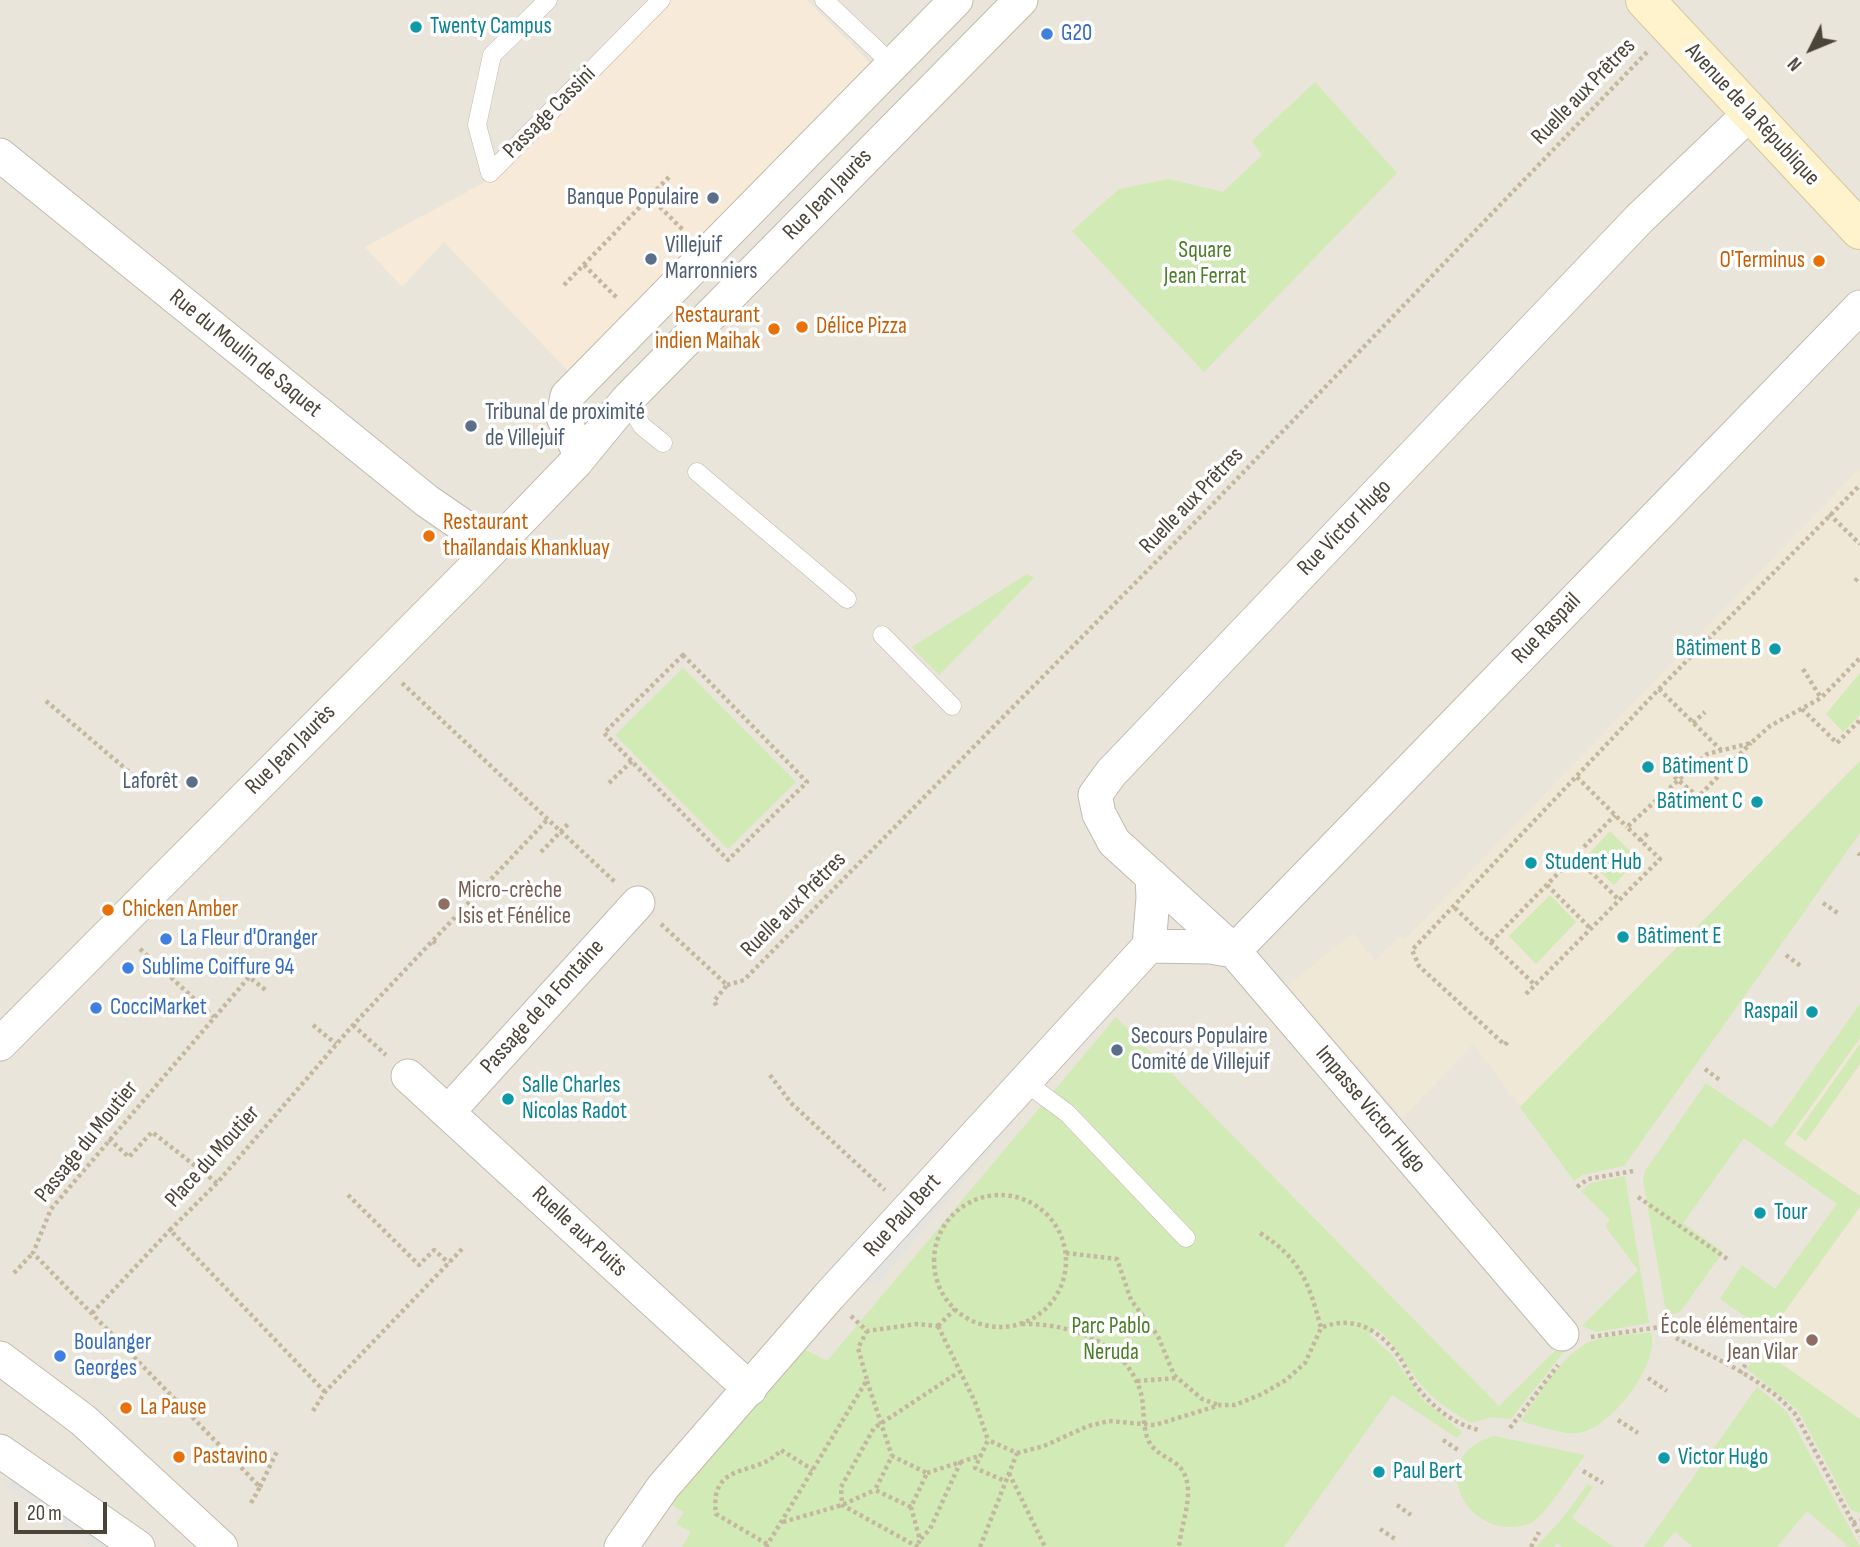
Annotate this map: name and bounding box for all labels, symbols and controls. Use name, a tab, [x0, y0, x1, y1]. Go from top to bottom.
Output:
place label: Twenty Campus	[430, 13, 552, 41]
north arrow	[1776, 14, 1846, 84]
marker: Twenty Campus	[408, 19, 424, 35]
place label: G20	[1061, 20, 1092, 48]
marker: G20	[1039, 26, 1055, 42]
street label: Ruelle aux Prêtres	[1526, 33, 1642, 151]
street label: Avenue de la République	[1679, 38, 1825, 192]
text: N	[1783, 52, 1807, 75]
street label: Passage Cassini	[498, 61, 602, 165]
street label: Rue Jean Jaurès	[778, 144, 878, 246]
place label: Banque Populaire	[567, 184, 699, 212]
marker: Banque Populaire	[705, 190, 721, 206]
place label: Villejuif Marronniers	[665, 232, 758, 286]
park label: Square Jean Ferrat	[1164, 237, 1246, 291]
place label: O'Terminus	[1719, 247, 1805, 275]
marker: Villejuif Marronniers	[643, 251, 659, 267]
marker: O'Terminus	[1811, 253, 1827, 269]
street label: Rue du Moulin de Saquet	[163, 284, 327, 424]
place label: Restaurant indien Maihak	[655, 302, 760, 356]
place label: Délice Pizza	[816, 313, 907, 341]
marker: Délice Pizza	[794, 319, 810, 335]
marker: Restaurant indien Maihak	[766, 321, 782, 337]
place label: Tribunal de proximité de Villejuif	[485, 399, 645, 453]
marker: Tribunal de proximité de Villejuif	[463, 418, 479, 434]
street label: Ruelle aux Prêtres	[1134, 442, 1250, 560]
street label: Rue Victor Hugo	[1292, 474, 1398, 582]
place label: Restaurant thaïlandais Khankluay	[443, 509, 610, 563]
marker: Restaurant thaïlandais Khankluay	[421, 528, 437, 544]
street label: Rue Raspail	[1507, 588, 1587, 670]
place label: Bâtiment B	[1676, 635, 1761, 663]
marker: Bâtiment B	[1767, 641, 1783, 657]
street label: Rue Jean Jaurès	[240, 699, 342, 801]
place label: Bâtiment D	[1662, 753, 1748, 781]
marker: Bâtiment D	[1640, 759, 1656, 775]
place label: Laforêt	[123, 768, 178, 796]
marker: Laforêt	[184, 774, 200, 790]
place label: Bâtiment C	[1657, 788, 1743, 816]
marker: Bâtiment C	[1749, 794, 1765, 810]
street label: Ruelle aux Prêtres	[736, 847, 852, 963]
place label: Student Hub	[1545, 849, 1642, 877]
marker: Student Hub	[1523, 855, 1539, 871]
place label: Micro-crèche Isis et Fénélice	[458, 877, 571, 931]
place label: Chicken Amber	[122, 896, 238, 924]
marker: Micro-crèche Isis et Fénélice	[436, 896, 452, 912]
marker: Chicken Amber	[100, 902, 116, 918]
place label: Bâtiment E	[1637, 923, 1722, 951]
place label: La Fleur d'Oranger	[180, 925, 318, 953]
marker: Bâtiment E	[1615, 929, 1631, 945]
marker: La Fleur d'Oranger	[158, 931, 174, 947]
street label: Passage de la Fontaine	[475, 934, 611, 1080]
place label: Sublime Coiffure 94	[142, 954, 294, 982]
marker: Sublime Coiffure 94	[120, 960, 136, 976]
place label: CocciMarket	[110, 994, 207, 1022]
place label: Raspail	[1744, 998, 1798, 1026]
marker: CocciMarket	[88, 1000, 104, 1016]
marker: Raspail	[1804, 1004, 1820, 1020]
place label: Secours Populaire Comité de Villejuif	[1131, 1023, 1270, 1077]
street label: Impasse Victor Hugo	[1309, 1041, 1431, 1179]
marker: Secours Populaire Comité de Villejuif	[1109, 1042, 1125, 1058]
place label: Salle Charles Nicolas Radot	[522, 1072, 627, 1126]
street label: Passage du Moutier	[30, 1076, 144, 1208]
marker: Salle Charles Nicolas Radot	[500, 1091, 516, 1107]
street label: Place du Moutier	[160, 1100, 266, 1214]
street label: Rue Paul Bert	[859, 1169, 947, 1263]
street label: Ruelle aux Puits	[526, 1181, 632, 1283]
place label: Tour	[1774, 1199, 1808, 1227]
marker: Tour	[1752, 1205, 1768, 1221]
park label: Parc Pablo Neruda	[1072, 1313, 1150, 1367]
place label: École élémentaire Jean Vilar	[1661, 1313, 1798, 1367]
place label: Boulanger Georges	[74, 1329, 151, 1383]
marker: École élémentaire Jean Vilar	[1804, 1332, 1820, 1348]
marker: Boulanger Georges	[52, 1348, 68, 1364]
place label: La Pause	[140, 1394, 206, 1422]
marker: La Pause	[118, 1400, 134, 1416]
place label: Pastavino	[193, 1443, 268, 1471]
place label: Victor Hugo	[1678, 1444, 1768, 1472]
marker: Pastavino	[171, 1449, 187, 1465]
marker: Victor Hugo	[1656, 1450, 1672, 1466]
place label: Paul Bert	[1393, 1458, 1462, 1486]
marker: Paul Bert	[1371, 1464, 1387, 1480]
scale bar	[18, 1488, 110, 1532]
text: 20 m	[27, 1501, 62, 1526]

